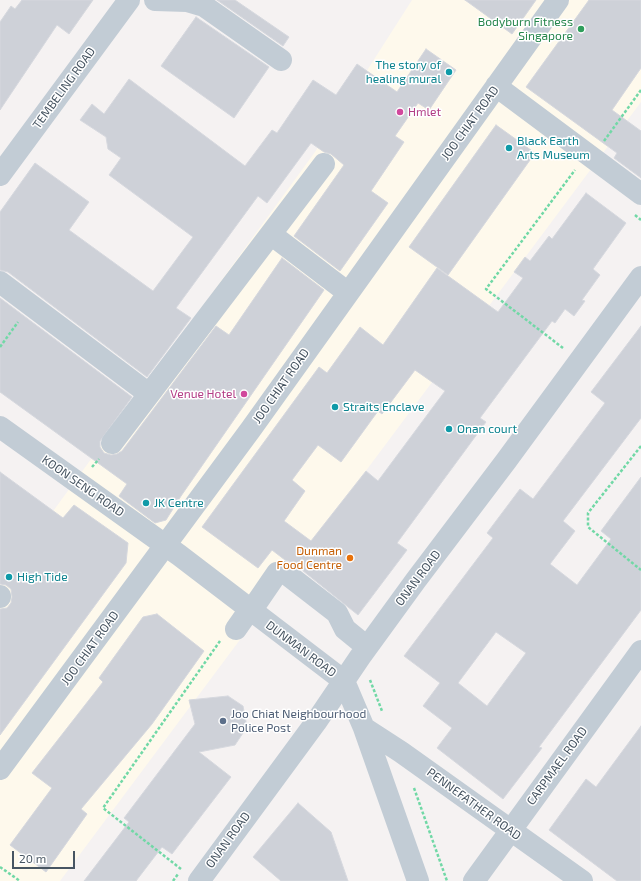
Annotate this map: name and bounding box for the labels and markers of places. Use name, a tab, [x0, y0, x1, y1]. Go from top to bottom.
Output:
place label: Bodyburn Fitness Singapore	[478, 15, 573, 43]
marker: Bodyburn Fitness Singapore	[576, 24, 586, 34]
place label: The story of healing mural	[366, 58, 441, 86]
marker: The story of healing mural	[444, 67, 454, 77]
place label: Hmlet	[408, 105, 441, 119]
marker: Hmlet	[395, 107, 405, 117]
place label: Black Earth Arts Museum	[517, 134, 590, 162]
marker: Black Earth Arts Museum	[504, 143, 514, 153]
place label: Venue Hotel	[170, 387, 236, 401]
marker: Venue Hotel	[239, 389, 249, 399]
place label: Straits Enclave	[343, 400, 424, 414]
marker: Straits Enclave	[330, 402, 340, 412]
place label: Onan court	[457, 422, 517, 436]
marker: Onan court	[444, 424, 454, 434]
place label: JK Centre	[154, 496, 204, 510]
marker: JK Centre	[141, 498, 151, 508]
place label: Dunman Food Centre	[277, 544, 342, 572]
marker: Dunman Food Centre	[345, 553, 355, 563]
place label: High Tide	[17, 570, 68, 584]
marker: High Tide	[4, 572, 14, 582]
place label: Joo Chiat Neighbourhood Police Post	[231, 707, 366, 735]
marker: Joo Chiat Neighbourhood Police Post	[218, 716, 228, 726]

